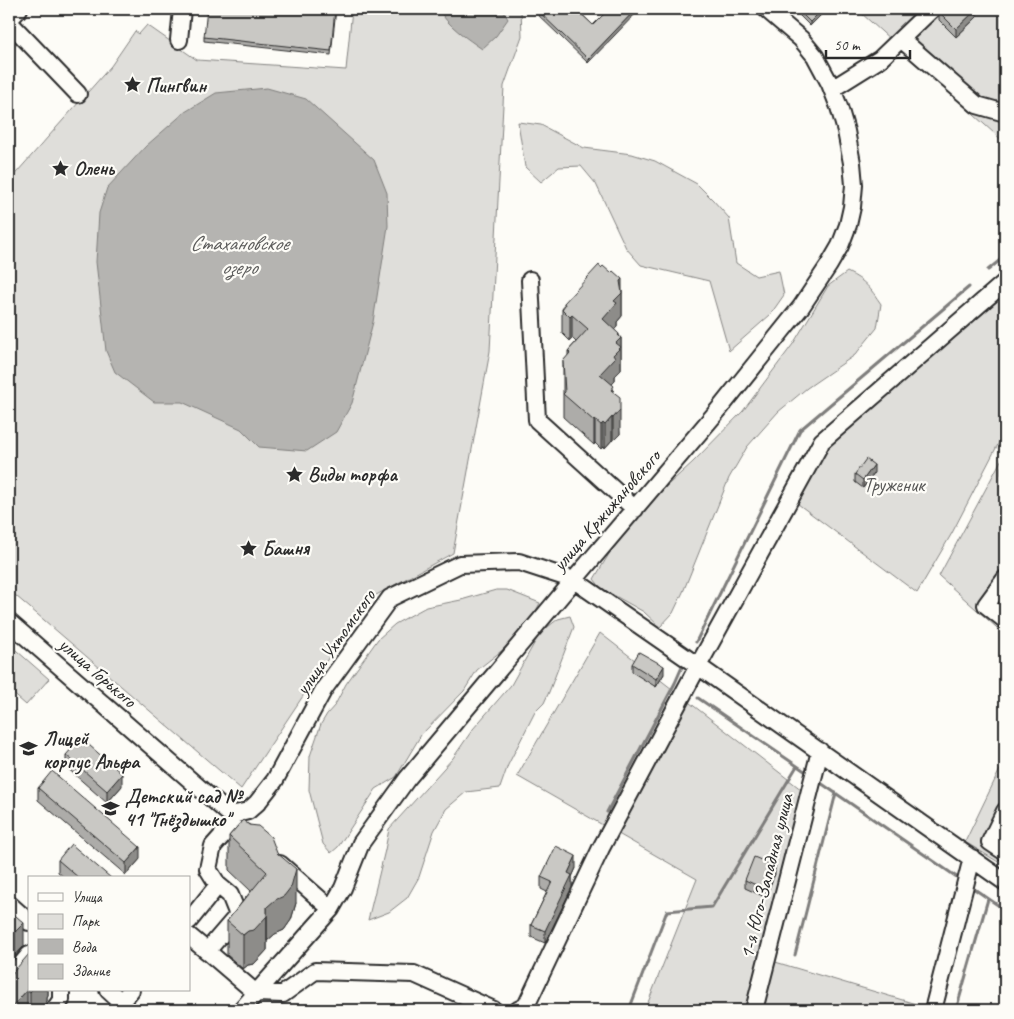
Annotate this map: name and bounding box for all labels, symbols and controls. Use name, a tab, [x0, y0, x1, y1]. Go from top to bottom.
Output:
scale bar	[826, 28, 910, 60]
text: 50 m	[834, 36, 861, 55]
place label: Пингвин	[146, 73, 207, 98]
place icon: Пингвин	[122, 75, 142, 95]
place label: Олень	[74, 156, 115, 181]
place icon: Олень	[50, 158, 70, 178]
water label: Стахановское озеро	[190, 230, 291, 281]
street label: улица Кржижановского	[546, 443, 667, 577]
place label: Виды торфа	[308, 462, 398, 487]
place icon: Виды торфа	[284, 464, 304, 484]
park label: Труженик	[864, 472, 926, 497]
place label: Башня	[262, 536, 311, 561]
place icon: Башня	[238, 538, 258, 558]
street label: улица Ухтомского	[289, 584, 382, 701]
street label: улица Горького	[53, 631, 142, 714]
place label: Лицей корпус Альфа	[43, 726, 141, 775]
school or university icon: Лицей корпус Альфа	[19, 739, 39, 759]
place label: Детский сад № 41 "Гнёздышко"	[125, 784, 245, 833]
street label: 1-я Юго-Западная улица	[734, 790, 799, 961]
school or university icon: Детский сад № 41 "Гнёздышко"	[101, 798, 121, 818]
legend	[28, 876, 190, 992]
text: Улица	[72, 888, 103, 907]
text: Парк	[72, 912, 100, 931]
text: Вода	[72, 938, 97, 957]
text: Здание	[72, 962, 111, 981]

